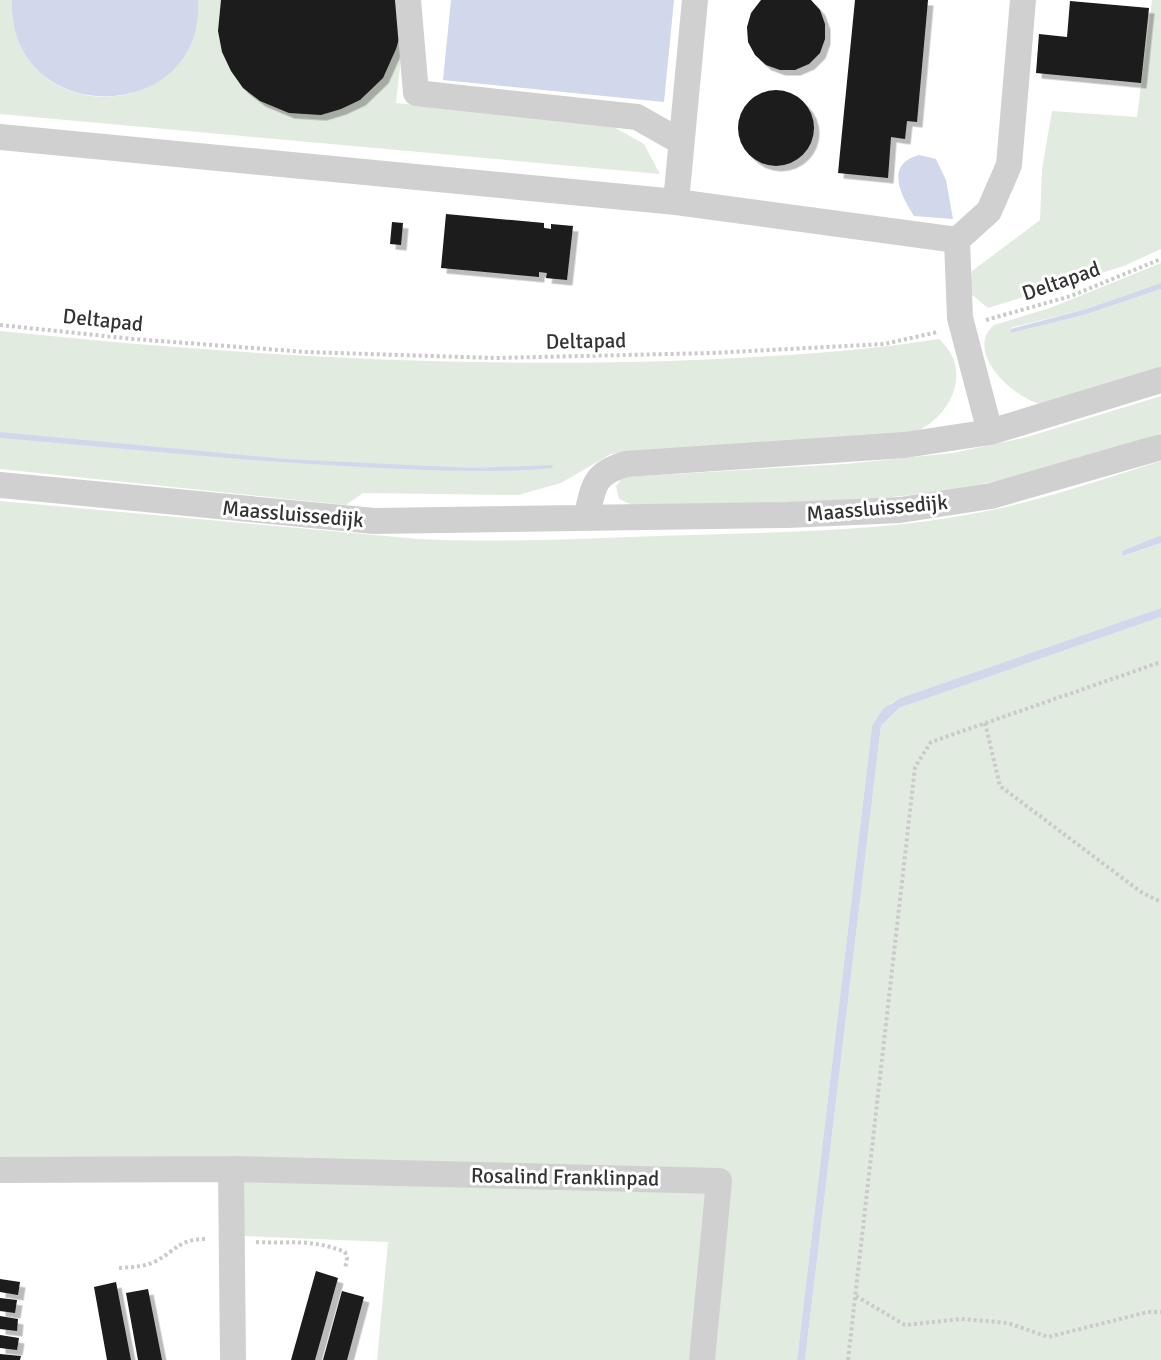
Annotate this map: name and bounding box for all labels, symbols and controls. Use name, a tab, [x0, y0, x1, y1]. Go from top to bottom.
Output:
street label: Deltapad	[1019, 256, 1103, 306]
street label: Deltapad	[61, 303, 145, 337]
street label: Deltapad	[545, 327, 627, 355]
street label: Maassluissedijk	[805, 489, 949, 527]
street label: Maassluissedijk	[221, 495, 365, 533]
street label: Rosalind Franklinpad	[471, 1162, 659, 1192]

